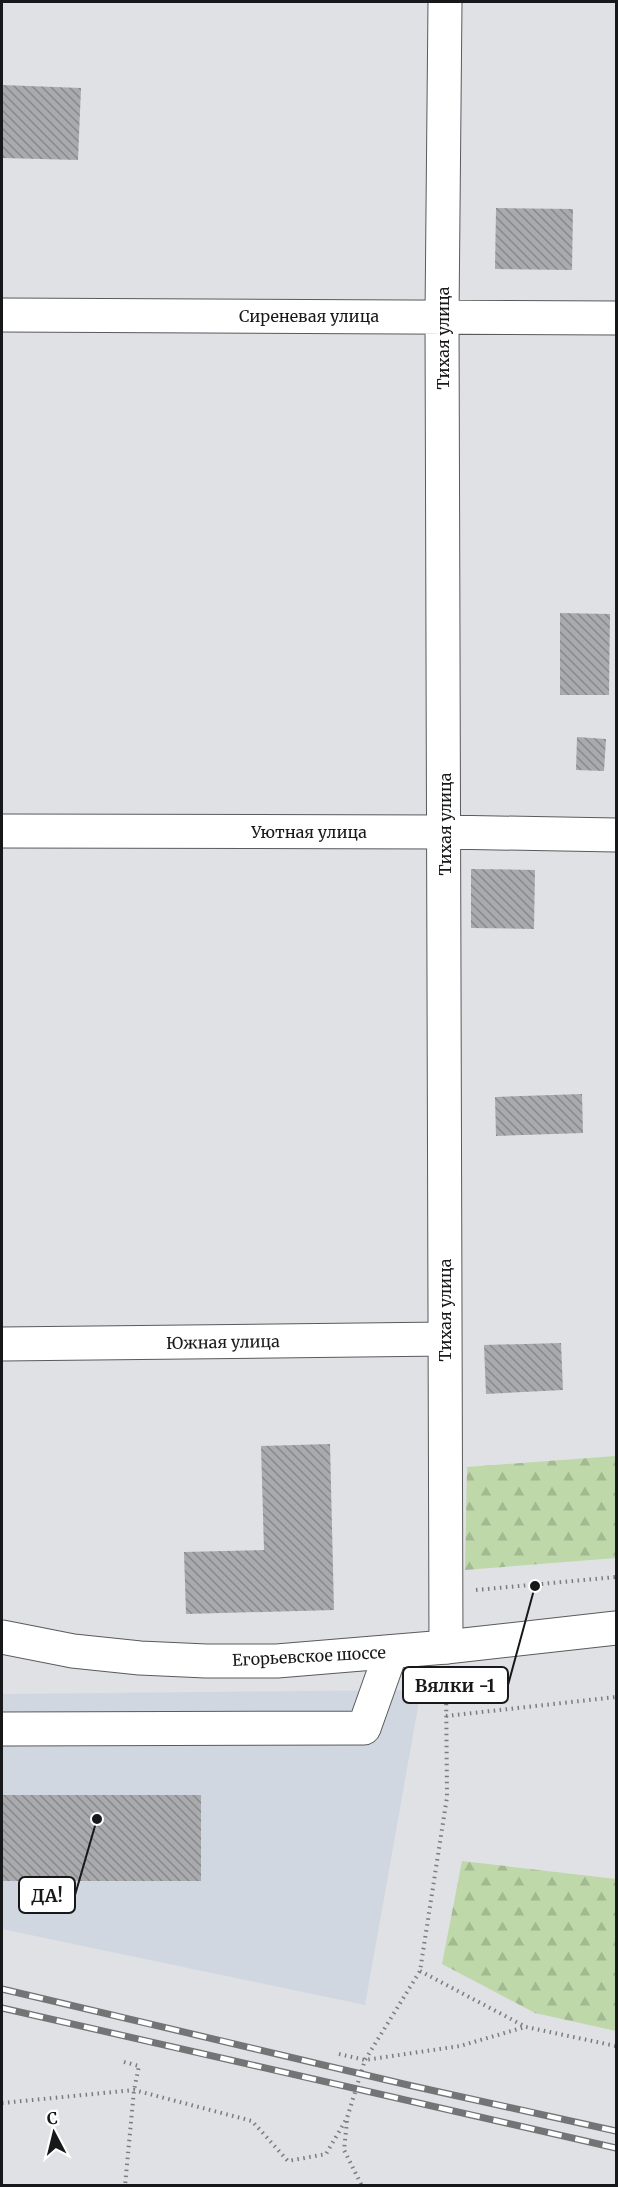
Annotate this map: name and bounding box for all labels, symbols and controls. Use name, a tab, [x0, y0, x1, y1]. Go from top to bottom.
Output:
street label: Тихая улица	[433, 286, 453, 389]
street label: Сиреневая улица	[239, 306, 379, 326]
street label: Тихая улица	[435, 772, 455, 875]
street label: Уютная улица	[250, 822, 367, 842]
street label: Тихая улица	[435, 1258, 455, 1361]
street label: Южная улица	[166, 1331, 280, 1353]
street label: Егорьевское шоссе	[232, 1642, 386, 1670]
callout: Вялки -1	[403, 1667, 508, 1703]
text: Вялки -1	[415, 1674, 495, 1697]
callout: ДА!	[19, 1877, 75, 1913]
text: ДА!	[31, 1884, 63, 1907]
north arrow	[24, 2103, 84, 2163]
text: С	[46, 2108, 59, 2129]

